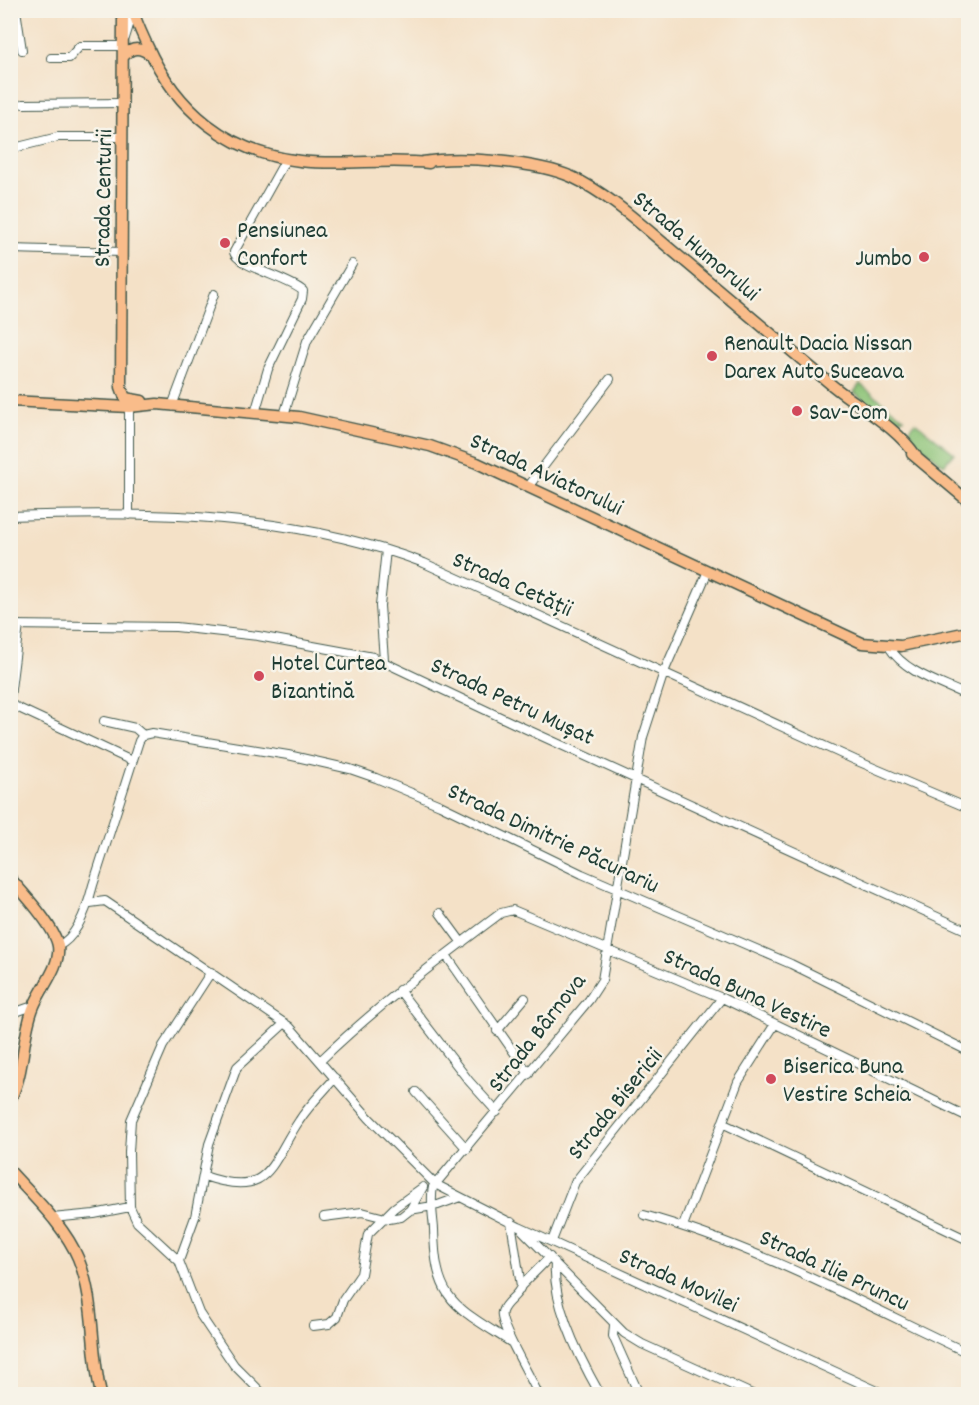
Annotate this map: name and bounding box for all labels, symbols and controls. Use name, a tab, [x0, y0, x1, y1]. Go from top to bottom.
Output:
street label: Strada Centurii	[87, 129, 123, 267]
street label: Strada Humorului	[624, 184, 766, 311]
place label: Pensiunea Confort	[237, 215, 328, 277]
marker: Pensiunea Confort	[218, 236, 232, 250]
place label: Jumbo	[855, 243, 912, 277]
marker: Jumbo	[917, 250, 931, 264]
place label: Renault Dacia Nissan Darex Auto Suceava	[724, 328, 912, 390]
marker: Renault Dacia Nissan Darex Auto Suceava	[705, 349, 719, 363]
place label: Sav-Com	[809, 397, 888, 431]
marker: Sav-Com	[790, 404, 804, 418]
street label: Strada Aviatorului	[464, 425, 628, 526]
street label: Strada Cetății	[446, 544, 577, 627]
place label: Hotel Curtea Bizantină	[271, 648, 387, 710]
street label: Strada Petru Mușat	[424, 650, 599, 756]
marker: Hotel Curtea Bizantină	[252, 669, 266, 683]
street label: Strada Dimitrie Păcurariu	[441, 776, 664, 904]
street label: Strada Buna Vestire	[657, 941, 836, 1049]
street label: Strada Bârnova	[481, 966, 596, 1101]
street label: Strada Bisericii	[560, 1041, 672, 1168]
place label: Biserica Buna Vestire Scheia	[783, 1051, 912, 1113]
marker: Biserica Buna Vestire Scheia	[764, 1072, 778, 1086]
street label: Strada Ilie Pruncu	[753, 1222, 915, 1321]
street label: Strada Movilei	[613, 1240, 743, 1323]

